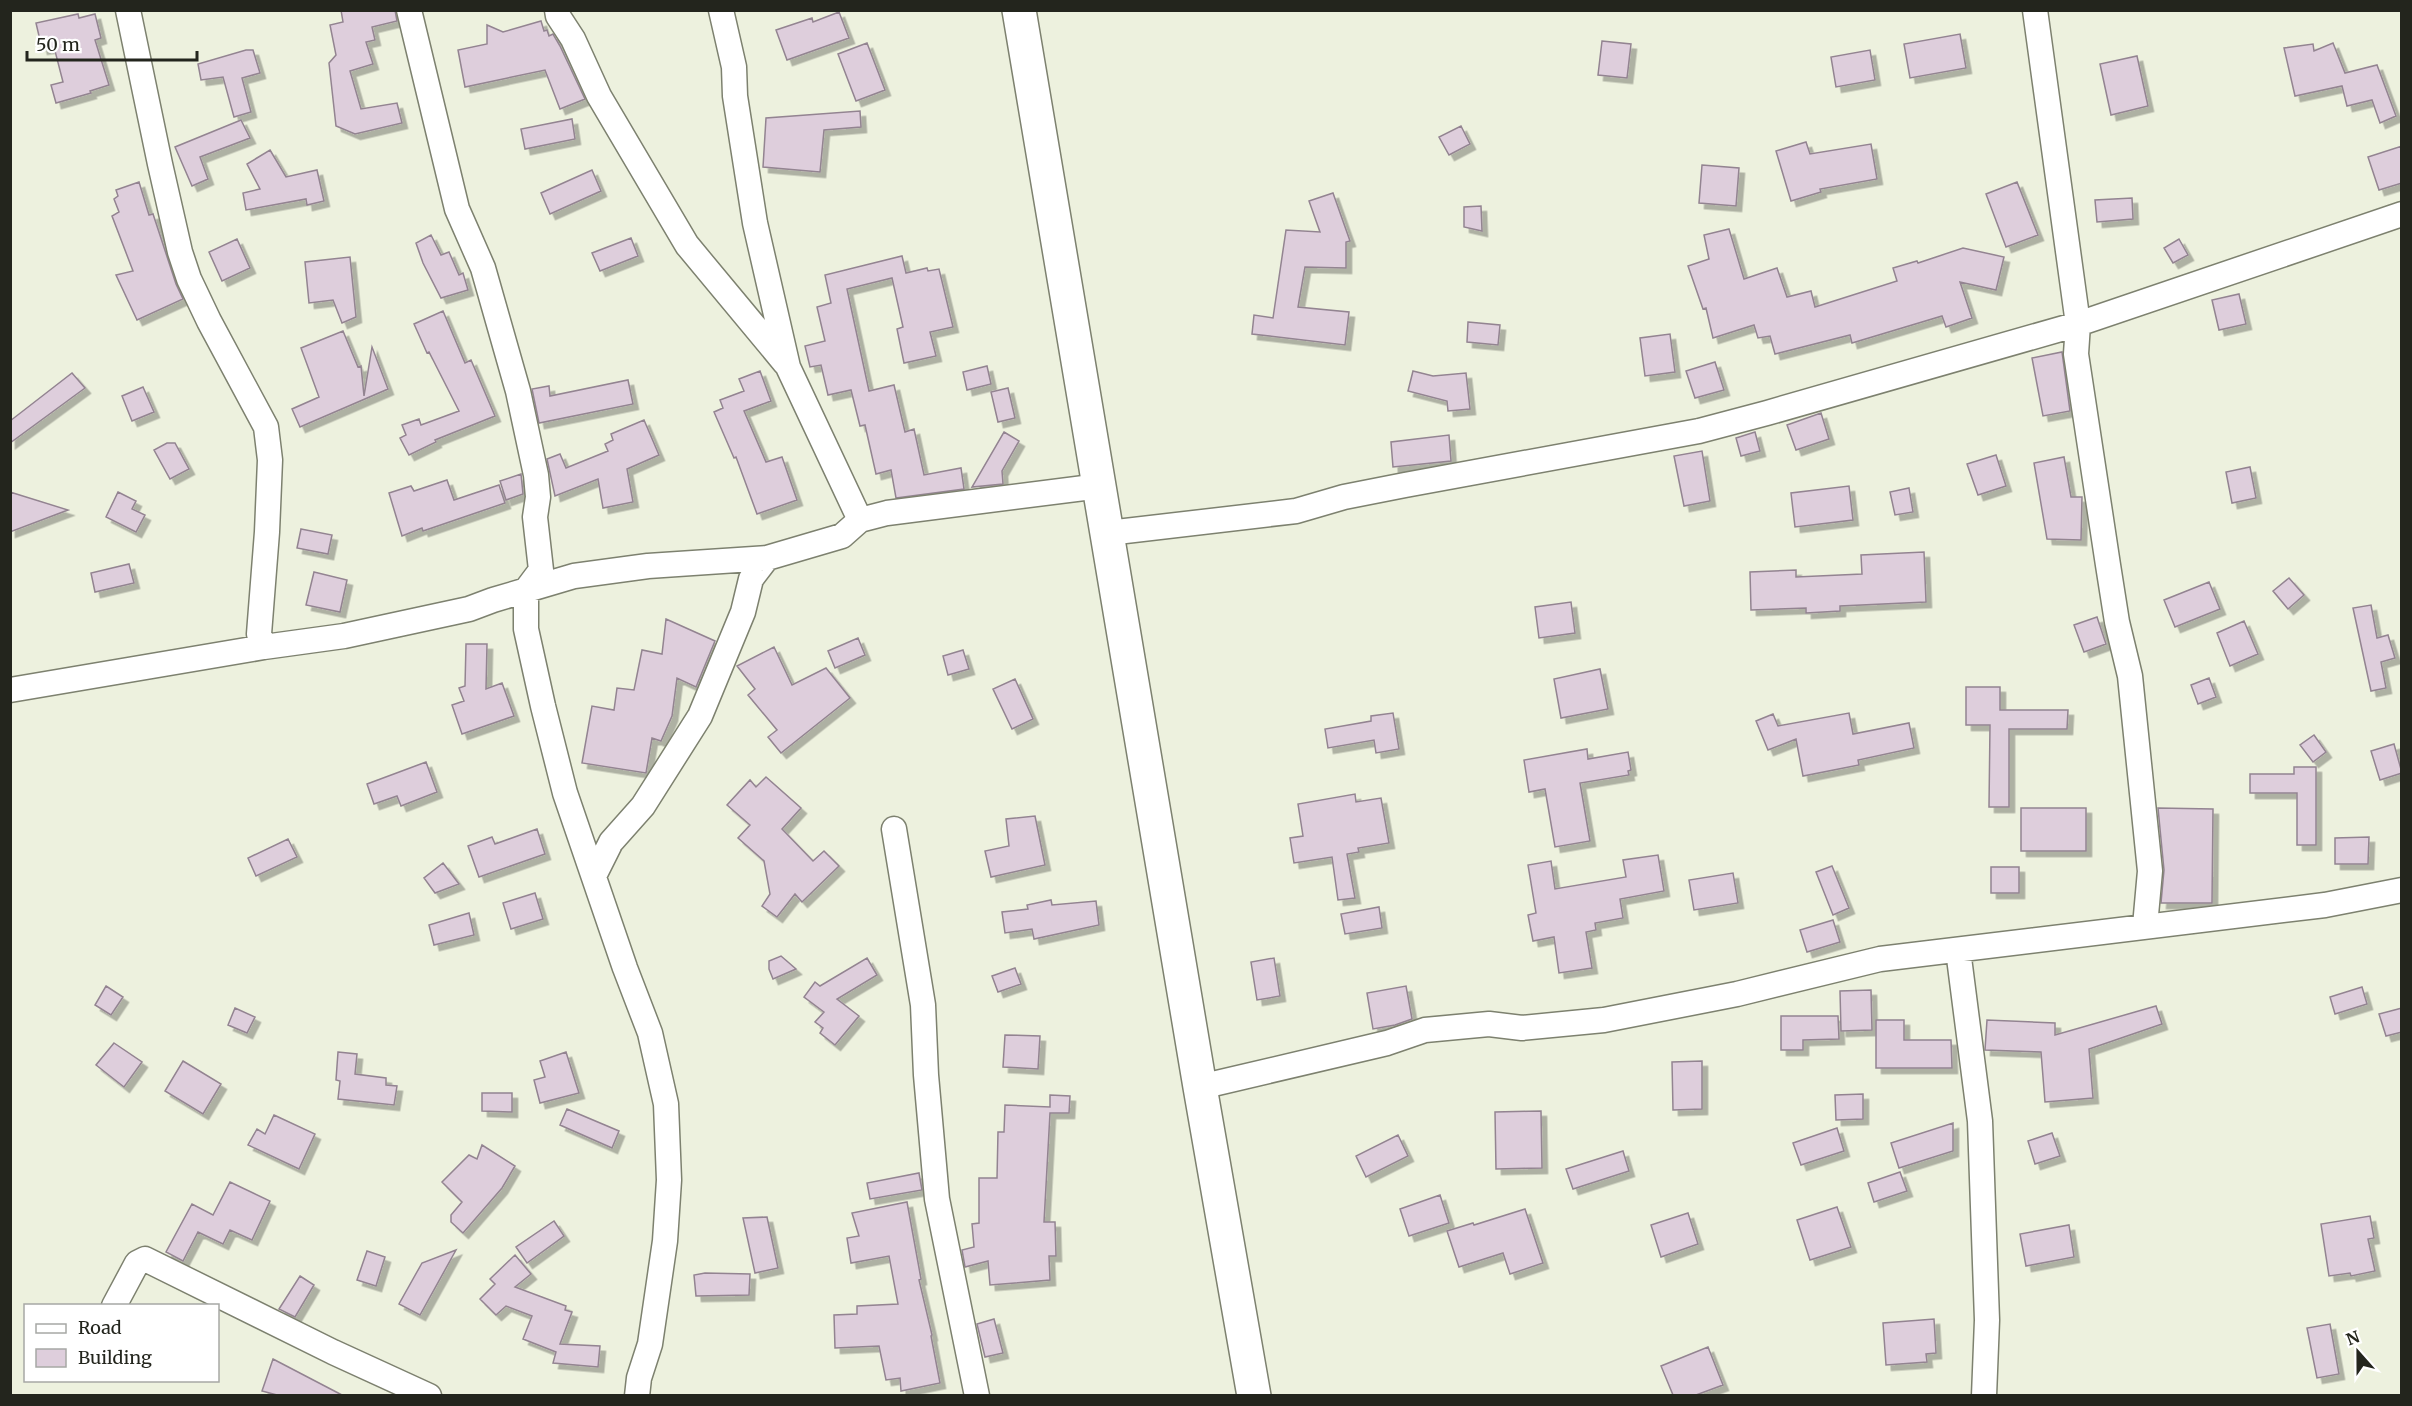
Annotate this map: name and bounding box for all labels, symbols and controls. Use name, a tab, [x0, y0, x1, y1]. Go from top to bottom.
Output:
scale bar	[27, 24, 196, 62]
text: 50 m	[36, 33, 80, 56]
legend	[24, 1304, 219, 1382]
text: Road	[78, 1316, 122, 1339]
north arrow	[2328, 1322, 2388, 1382]
text: N	[2343, 1326, 2362, 1350]
text: Building	[78, 1346, 152, 1369]

